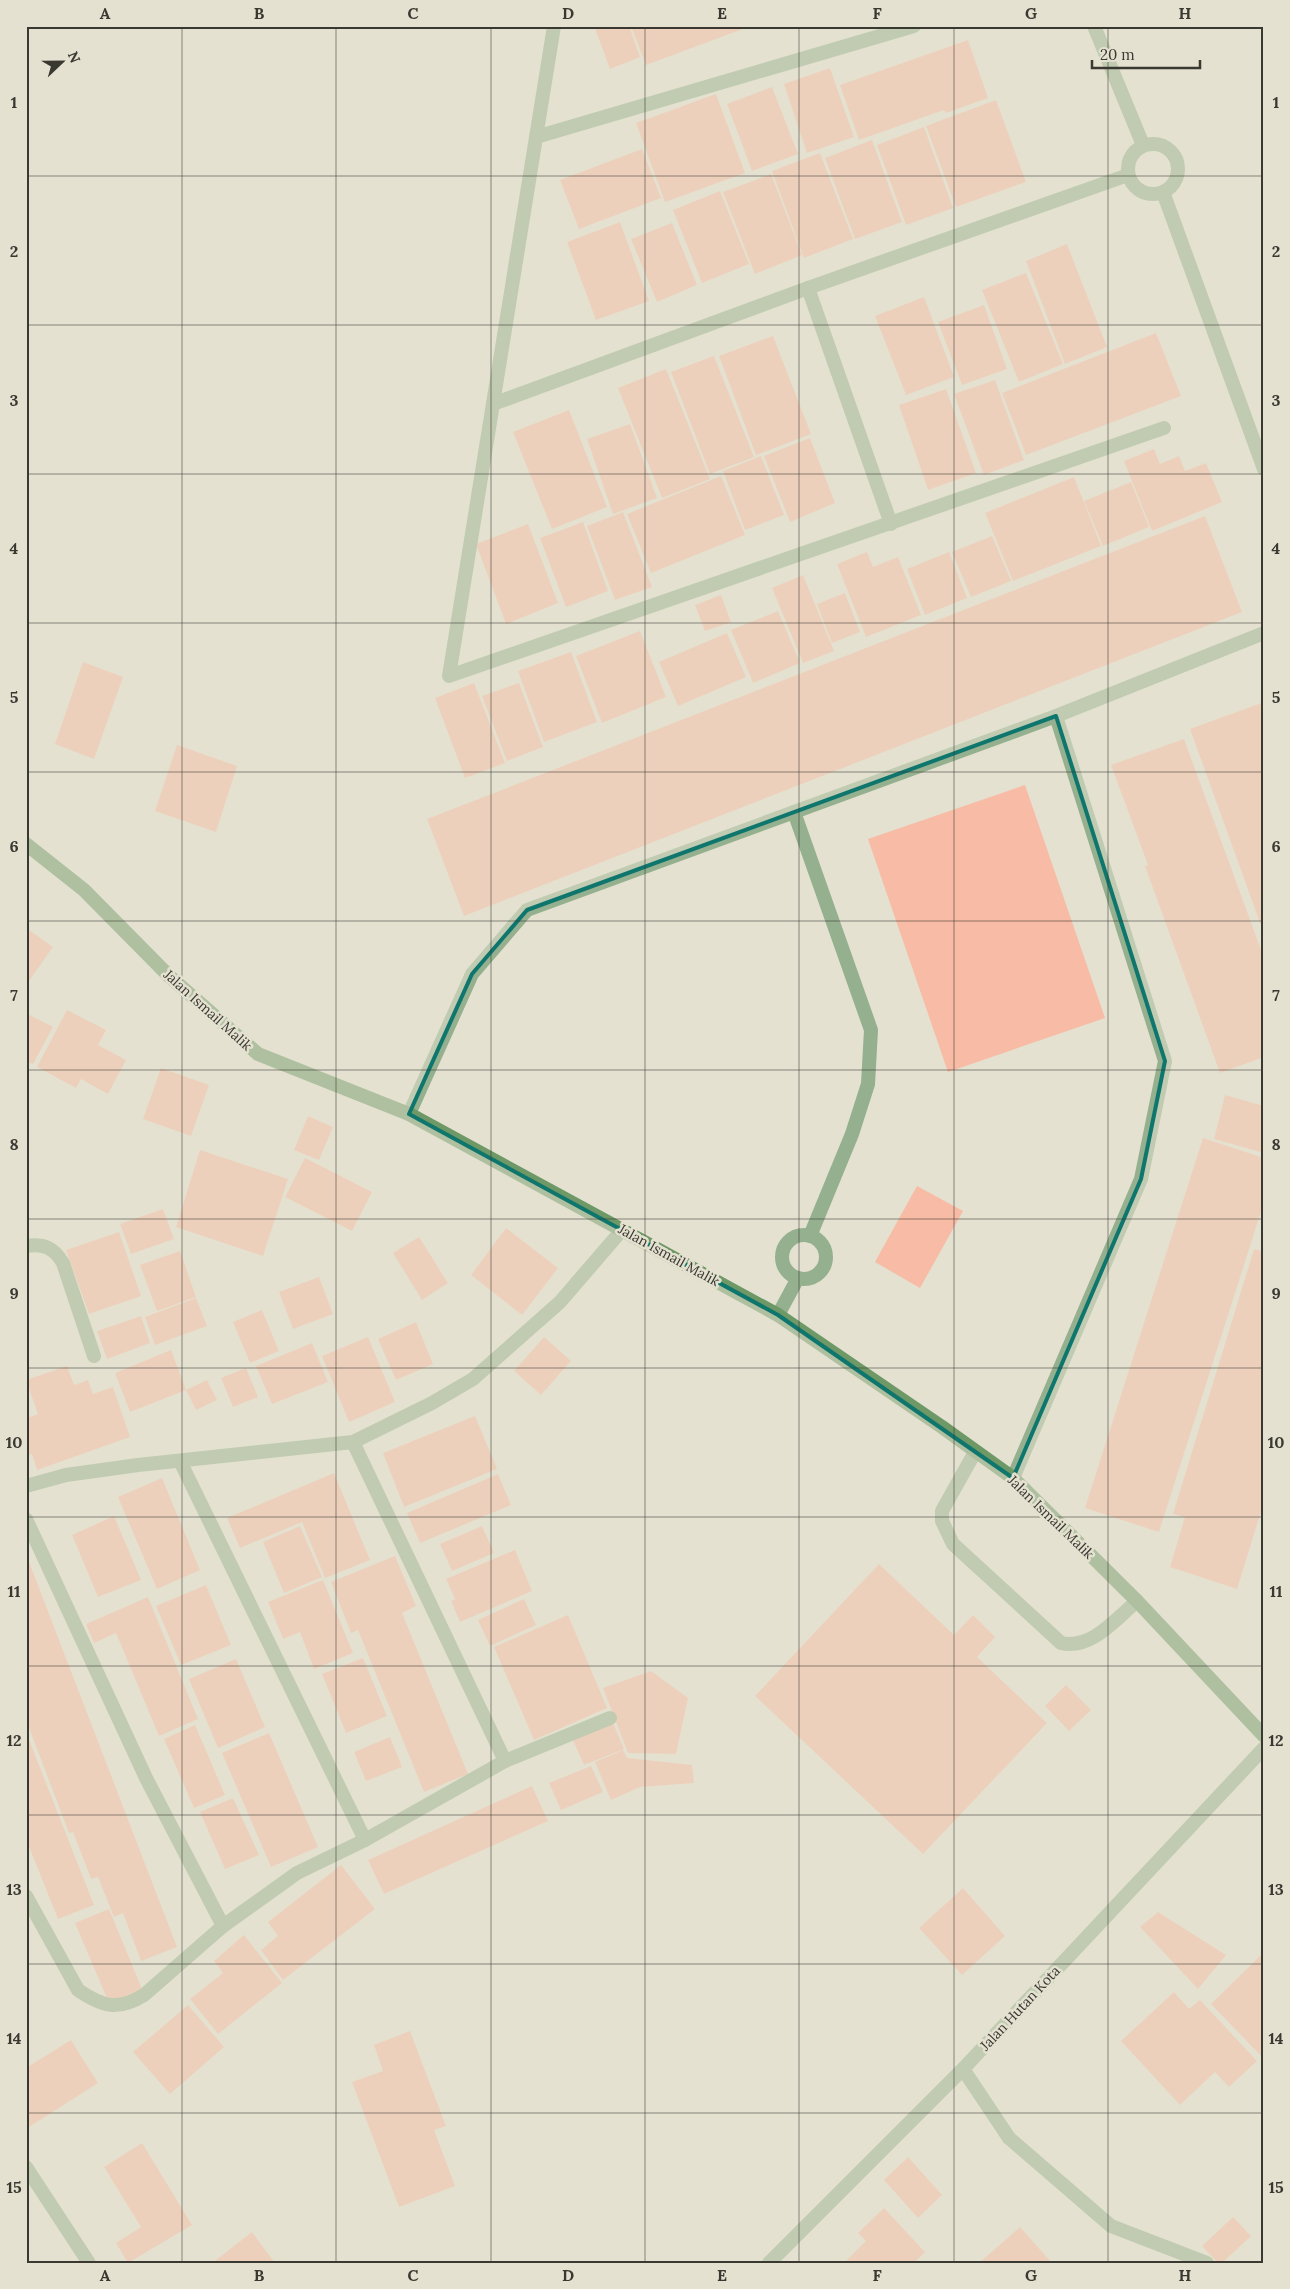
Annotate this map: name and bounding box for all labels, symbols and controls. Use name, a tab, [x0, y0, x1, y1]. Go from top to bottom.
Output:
text: A	[100, 3, 111, 23]
text: B	[254, 3, 265, 23]
text: C	[407, 3, 419, 23]
text: D	[562, 3, 574, 23]
text: E	[717, 3, 727, 23]
text: F	[872, 3, 882, 23]
text: G	[1025, 3, 1037, 23]
text: H	[1179, 3, 1192, 23]
north arrow	[38, 38, 88, 88]
scale bar	[1092, 38, 1200, 70]
text: 20 m	[1100, 45, 1135, 64]
text: N	[64, 49, 84, 66]
text: 1	[11, 92, 17, 112]
text: 1	[1273, 92, 1279, 112]
text: 2	[10, 241, 18, 261]
text: 2	[1272, 241, 1280, 261]
text: 3	[10, 390, 19, 410]
text: 3	[1272, 390, 1281, 410]
text: 4	[10, 538, 19, 558]
text: 4	[1272, 538, 1281, 558]
text: 5	[10, 687, 19, 707]
text: 5	[1272, 687, 1281, 707]
text: 6	[9, 836, 19, 856]
text: 6	[1271, 836, 1281, 856]
street label: Jalan Ismail Malik	[159, 965, 256, 1055]
text: 7	[10, 985, 18, 1005]
text: 7	[1272, 985, 1280, 1005]
text: 8	[9, 1134, 19, 1154]
text: 8	[1271, 1134, 1281, 1154]
street label: Jalan Ismail Malik	[614, 1219, 723, 1290]
text: 9	[9, 1283, 19, 1303]
text: 9	[1271, 1283, 1281, 1303]
text: 10	[6, 1432, 22, 1452]
text: 10	[1268, 1432, 1284, 1452]
street label: Jalan Ismail Malik	[1003, 1471, 1098, 1563]
text: 11	[8, 1581, 21, 1601]
text: 11	[1270, 1581, 1283, 1601]
text: 12	[6, 1730, 22, 1750]
text: 12	[1268, 1730, 1284, 1750]
text: 13	[6, 1879, 22, 1899]
text: 13	[1268, 1879, 1284, 1899]
street label: Jalan Hutan Kota	[975, 1962, 1064, 2055]
text: 14	[6, 2028, 22, 2048]
text: 14	[1268, 2028, 1284, 2048]
text: 15	[6, 2177, 22, 2197]
text: 15	[1268, 2177, 1284, 2197]
text: A	[100, 2265, 111, 2285]
text: B	[254, 2265, 265, 2285]
text: C	[407, 2265, 419, 2285]
text: D	[562, 2265, 574, 2285]
text: E	[717, 2265, 727, 2285]
text: F	[872, 2265, 882, 2285]
text: G	[1025, 2265, 1037, 2285]
text: H	[1179, 2265, 1192, 2285]

